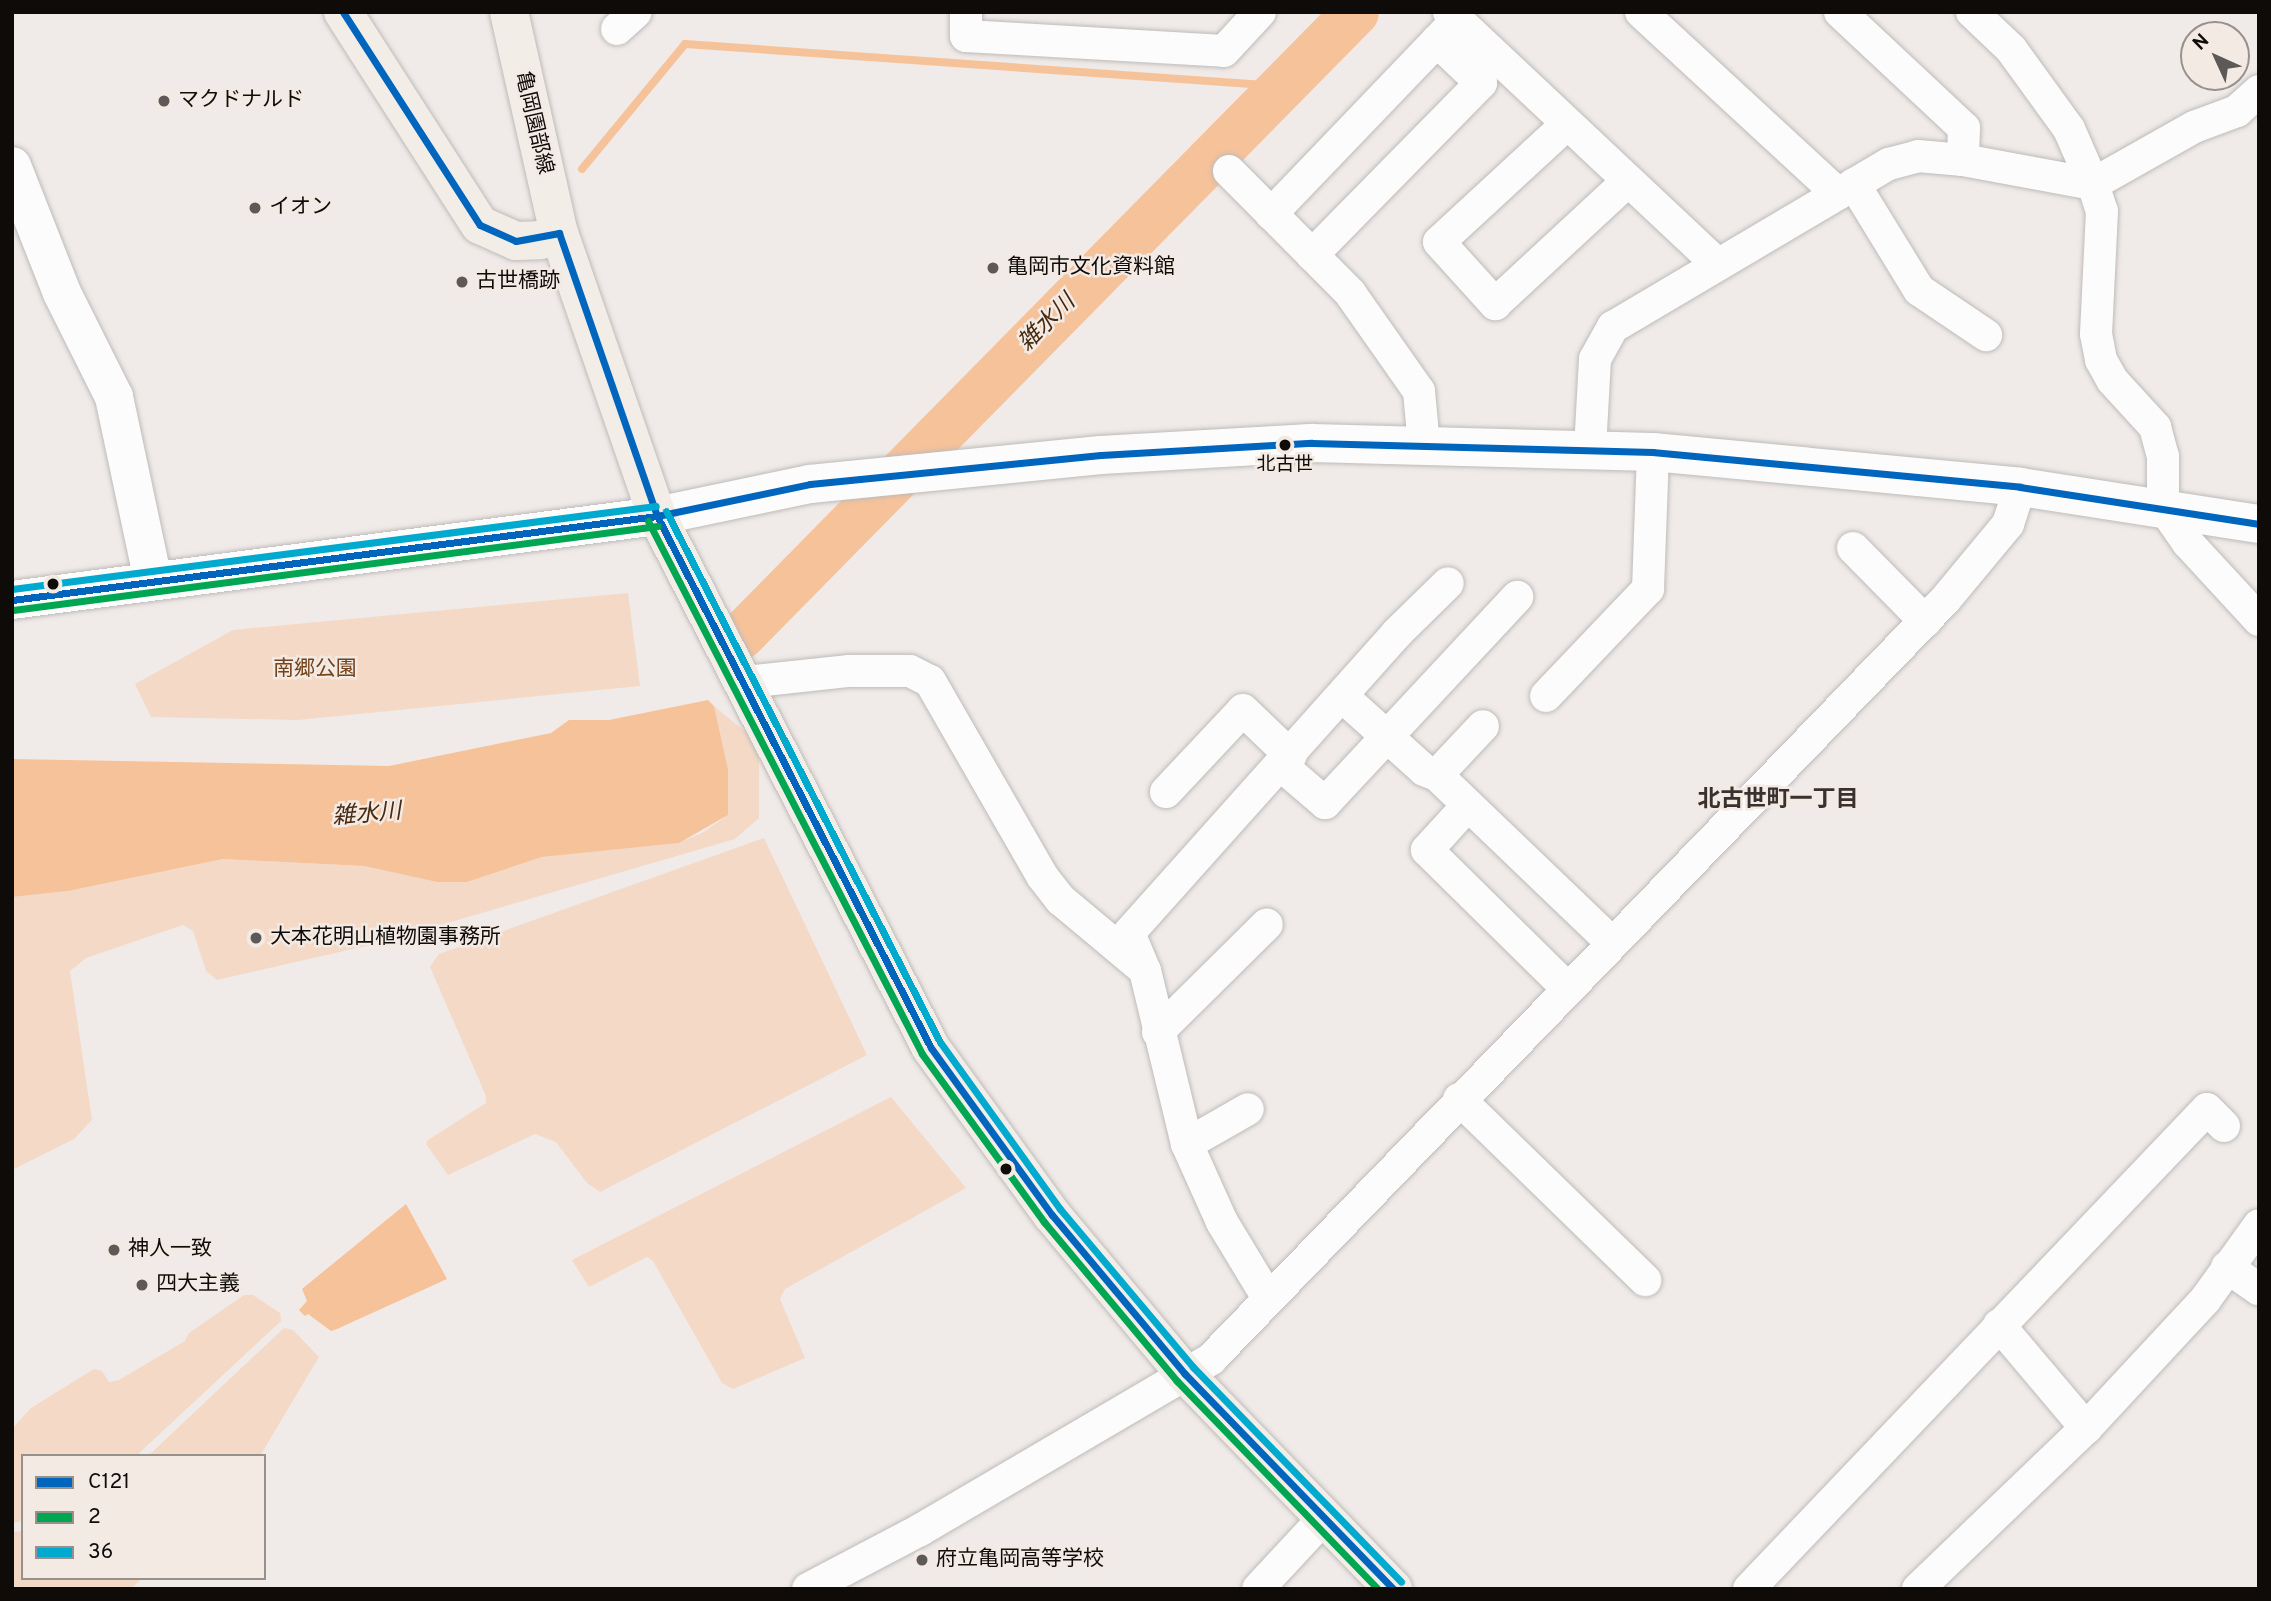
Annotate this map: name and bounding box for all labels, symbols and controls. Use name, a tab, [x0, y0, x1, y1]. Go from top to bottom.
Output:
north arrow	[2180, 21, 2250, 91]
text: N	[2188, 29, 2215, 56]
street label: 亀岡園部線	[509, 69, 557, 177]
place label: マクドナルド	[178, 88, 304, 114]
marker: マクドナルド	[156, 93, 172, 109]
place label: イオン	[269, 195, 332, 221]
marker: イオン	[247, 200, 263, 216]
place label: 亀岡市文化資料館	[1007, 255, 1175, 281]
marker: 亀岡市文化資料館	[985, 260, 1001, 276]
place label: 古世橋跡	[476, 269, 560, 295]
marker: 古世橋跡	[454, 274, 470, 290]
water label: 雑水川	[1014, 290, 1082, 358]
marker: 北古世	[1278, 438, 1292, 452]
place label: 北古世	[1257, 455, 1313, 477]
unlabelled marker	[46, 577, 60, 591]
park label: 南郷公園	[273, 657, 357, 683]
district label: 北古世町一丁目	[1698, 787, 1858, 815]
water label: 雑水川	[331, 799, 403, 833]
place label: 大本花明山植物園事務所	[270, 925, 501, 951]
marker: 大本花明山植物園事務所	[248, 930, 264, 946]
unlabelled marker	[999, 1162, 1013, 1176]
place label: 神人一致	[128, 1237, 212, 1263]
marker: 神人一致	[106, 1242, 122, 1258]
place label: 四大主義	[156, 1272, 240, 1298]
marker: 四大主義	[134, 1277, 150, 1293]
legend	[21, 1454, 266, 1580]
text: C121	[88, 1469, 130, 1496]
text: 2	[88, 1504, 101, 1531]
text: 36	[88, 1539, 113, 1566]
place label: 府立亀岡高等学校	[936, 1547, 1104, 1573]
marker: 府立亀岡高等学校	[914, 1552, 930, 1568]

